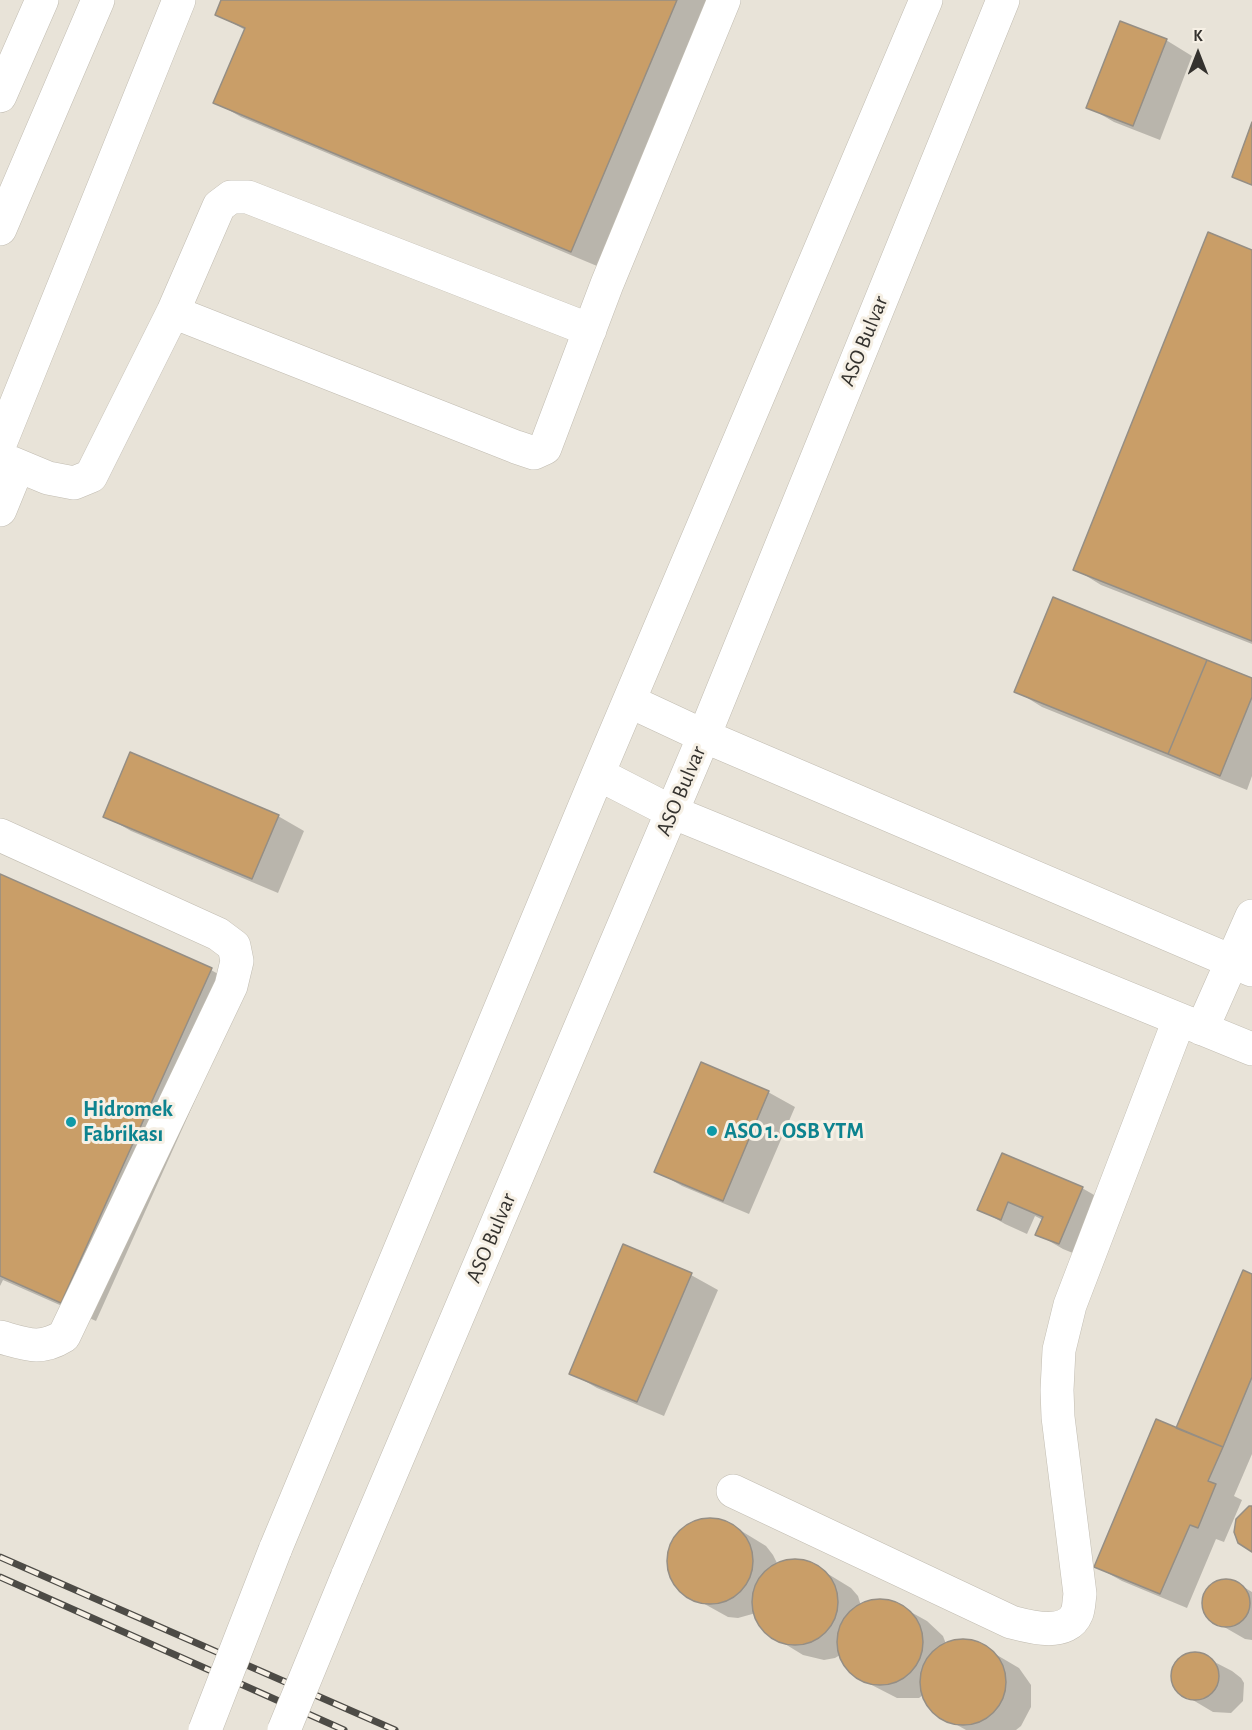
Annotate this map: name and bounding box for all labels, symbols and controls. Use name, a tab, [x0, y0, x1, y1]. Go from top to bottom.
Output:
north arrow	[1168, 24, 1228, 84]
text: K	[1193, 28, 1203, 44]
street label: ASO Bulvar	[834, 292, 894, 390]
street label: ASO Bulvar	[650, 742, 712, 840]
place label: Hidromek Fabrikası	[83, 1096, 173, 1148]
marker: Hidromek Fabrikası	[64, 1115, 78, 1129]
place label: ASO 1. OSB YTM	[724, 1118, 864, 1144]
marker: ASO 1. OSB YTM	[705, 1124, 719, 1138]
street label: ASO Bulvar	[460, 1189, 522, 1287]

